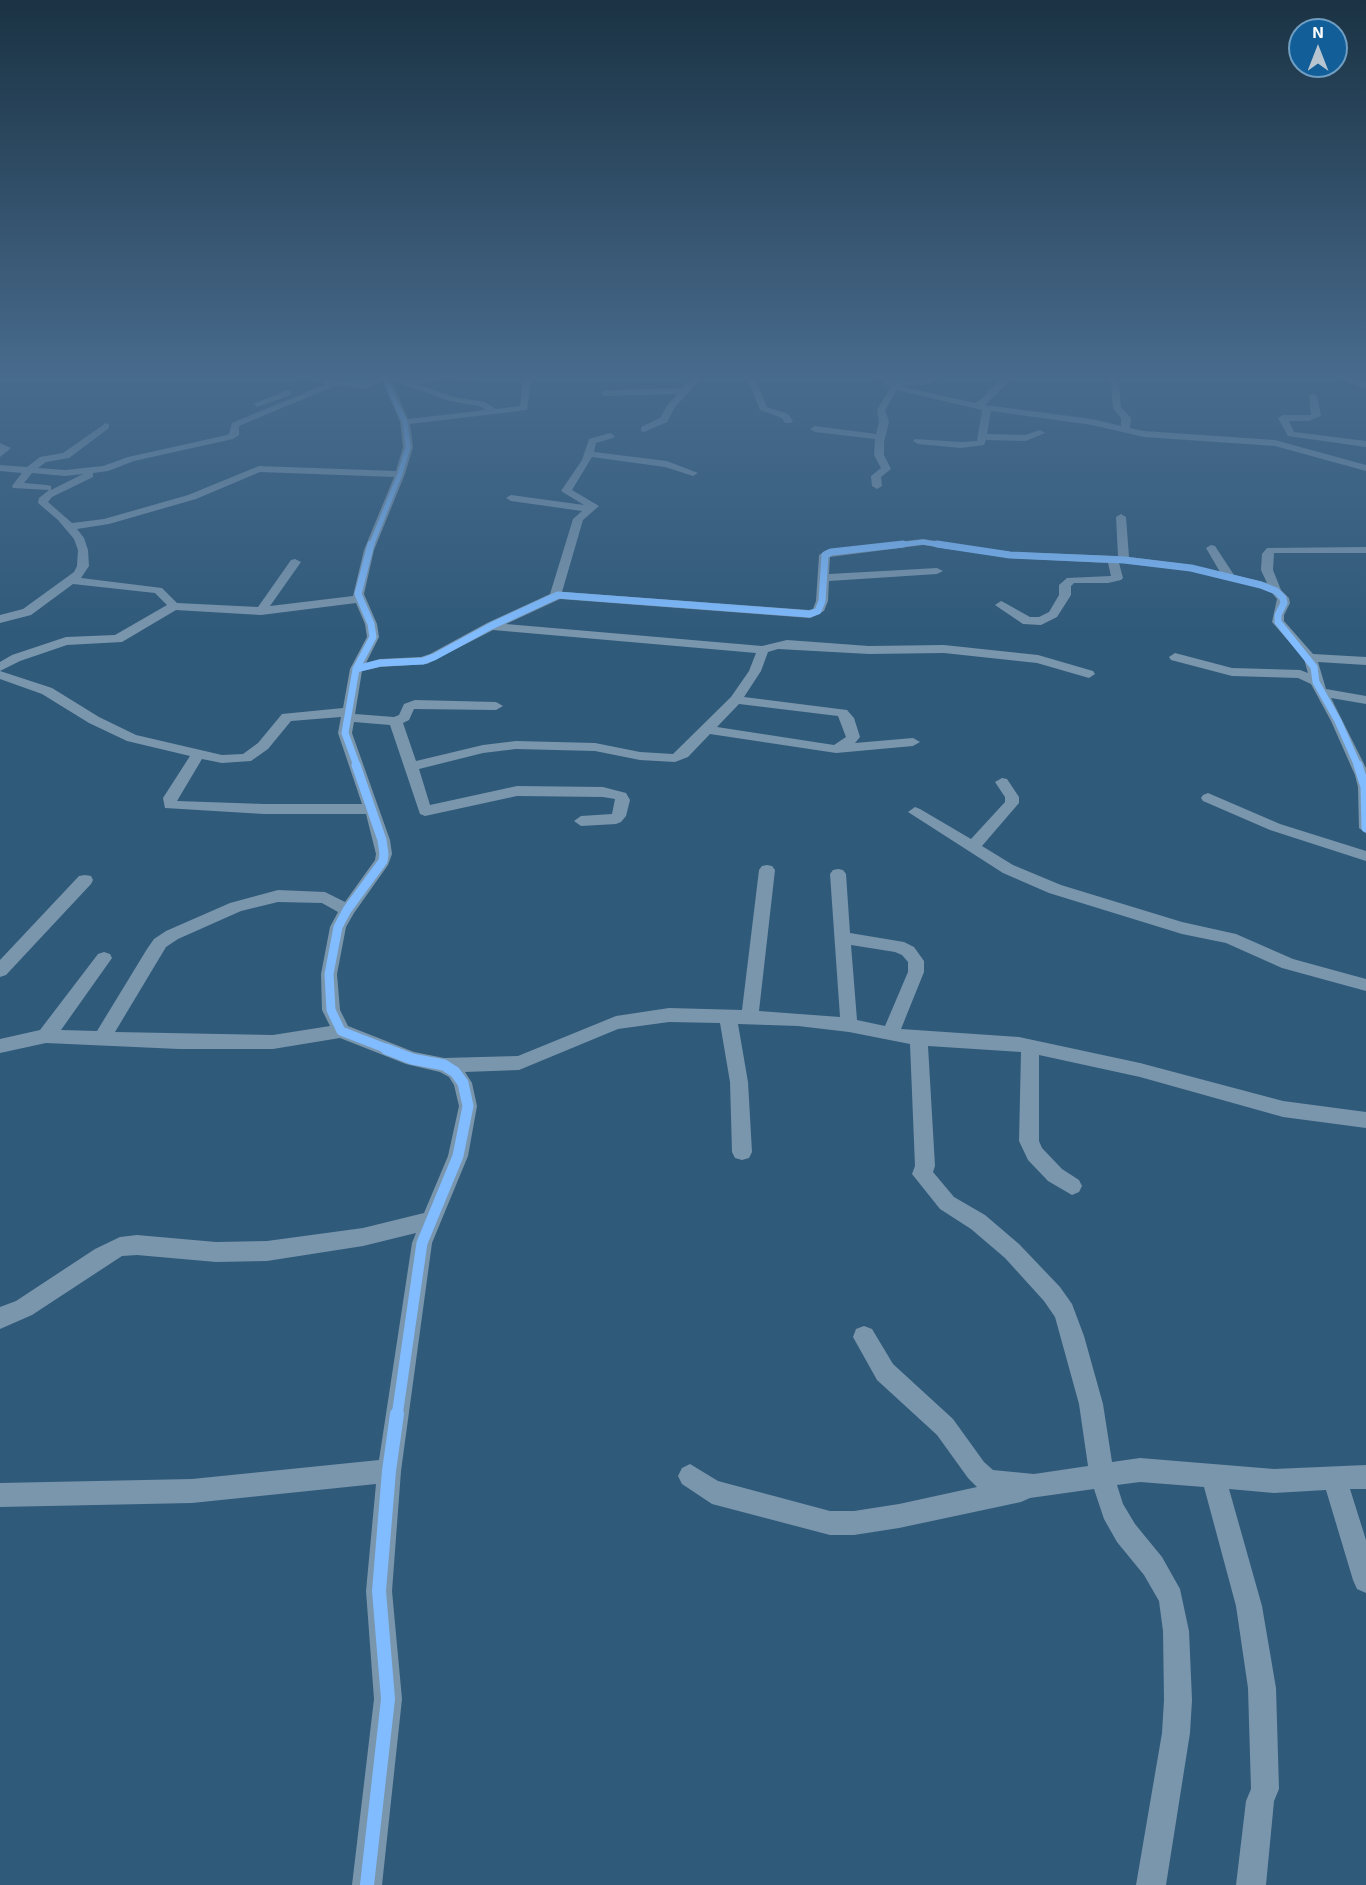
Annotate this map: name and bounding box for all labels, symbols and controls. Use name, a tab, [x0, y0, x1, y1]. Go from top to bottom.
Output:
north arrow	[1288, 18, 1348, 78]
text: N	[1312, 22, 1324, 41]

